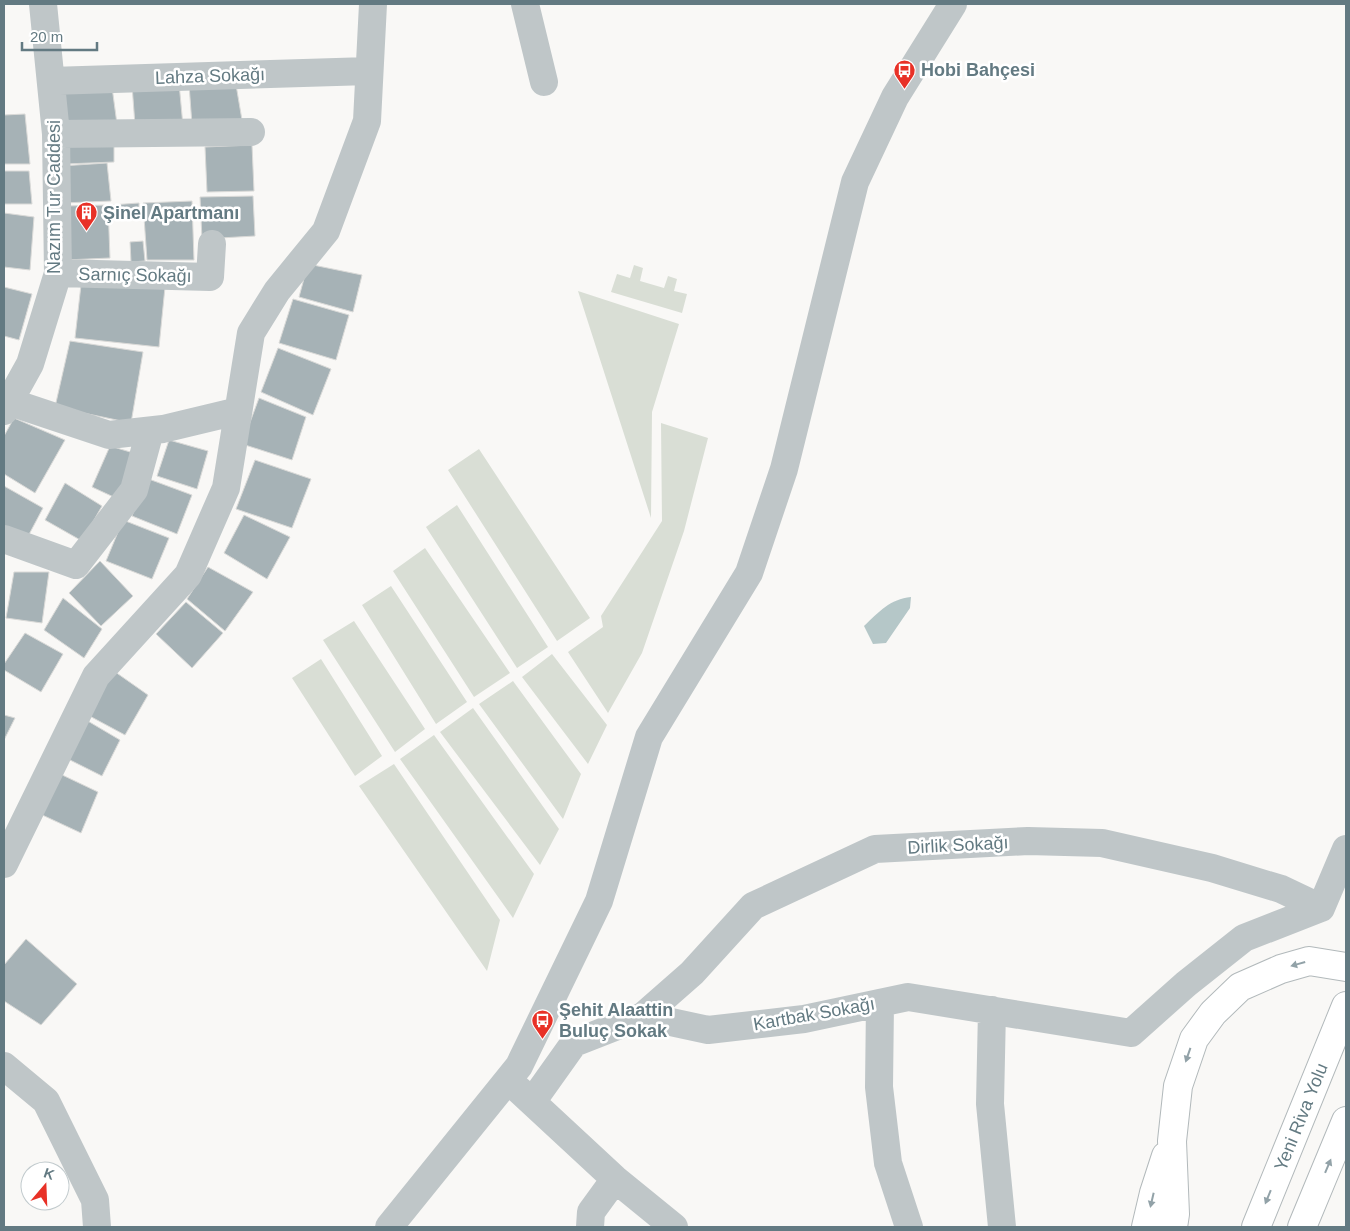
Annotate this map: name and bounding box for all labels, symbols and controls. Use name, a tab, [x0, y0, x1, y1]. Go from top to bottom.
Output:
scale bar	[22, 20, 98, 52]
text: 20 m	[30, 28, 63, 45]
bus stop icon: Hobi Bahçesi	[893, 58, 917, 89]
place label: Hobi Bahçesi	[921, 60, 1035, 80]
street label: Lahza Sokağı	[155, 64, 265, 88]
street label: Nazım Tur Caddesi	[44, 120, 64, 274]
building icon: Şinel Apartmanı	[75, 201, 99, 232]
place label: Şinel Apartmanı	[103, 203, 239, 223]
street label: Sarnıç Sokağı	[78, 264, 192, 286]
street label: Dirlik Sokağı	[907, 832, 1009, 858]
one-way arrow	[1291, 960, 1306, 968]
street label: Kartbak Sokağı	[752, 993, 876, 1035]
place label: Şehit Alaattin Buluç Sokak	[559, 1000, 673, 1041]
bus stop icon: Şehit Alaattin Buluç Sokak	[531, 1008, 555, 1039]
one-way arrow	[1184, 1047, 1192, 1062]
street label: Yeni Riva Yolu	[1270, 1060, 1332, 1174]
one-way arrow	[1324, 1159, 1332, 1173]
north arrow	[20, 1161, 70, 1211]
text: K	[42, 1164, 57, 1183]
one-way arrow	[1264, 1190, 1272, 1205]
one-way arrow	[1148, 1193, 1156, 1208]

